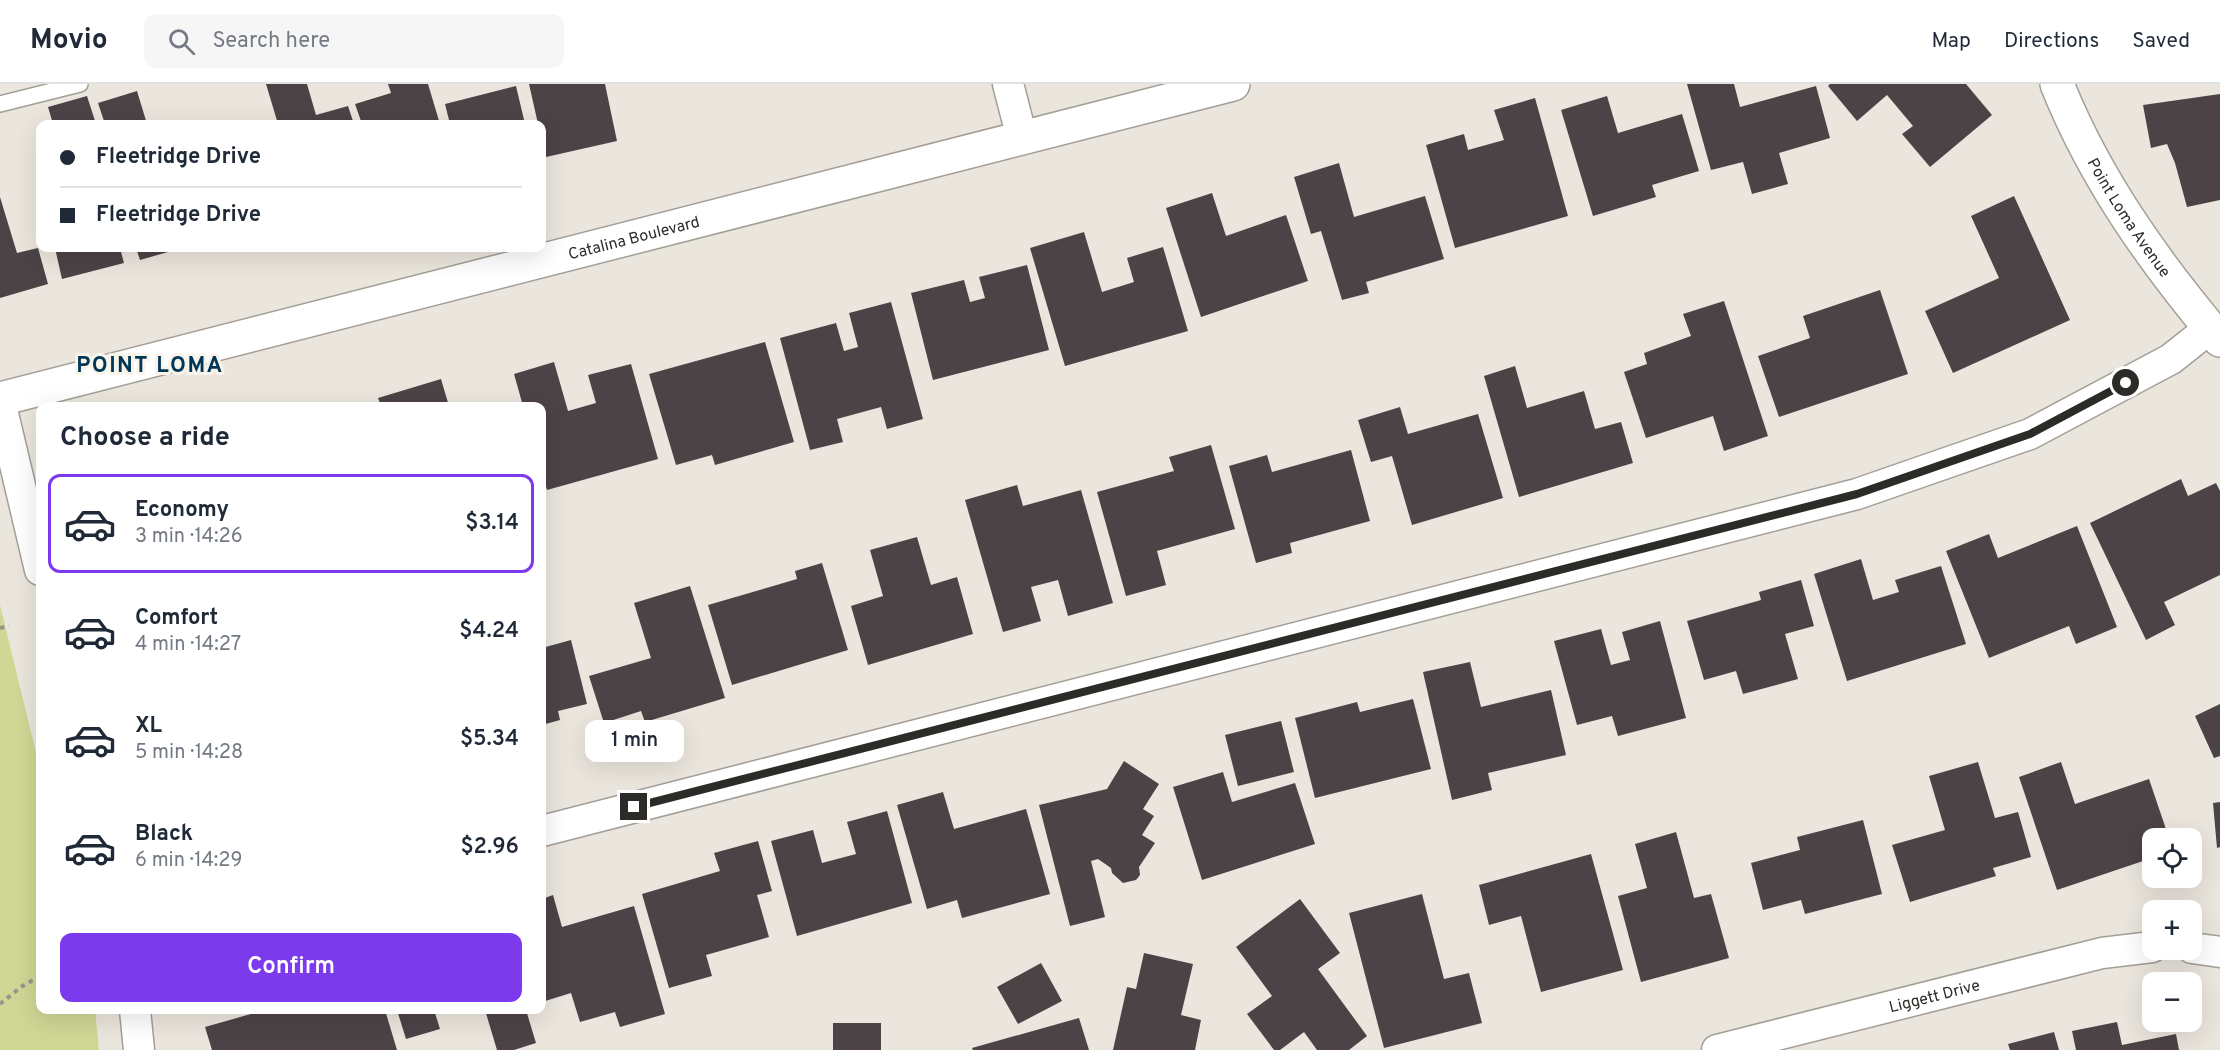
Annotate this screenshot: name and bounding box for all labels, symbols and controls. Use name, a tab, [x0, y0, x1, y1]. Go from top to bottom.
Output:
search box	[144, 14, 564, 68]
text: Movio	[30, 23, 108, 59]
icon: search	[165, 25, 198, 58]
text: Search here	[213, 28, 330, 55]
text: Map	[1931, 28, 1971, 55]
text: Directions	[2004, 28, 2099, 55]
text: Saved	[2132, 28, 2190, 55]
text: Fleetridge Drive	[96, 144, 261, 171]
street label: Point Loma Avenue	[2082, 155, 2174, 282]
text: Fleetridge Drive	[96, 202, 261, 229]
street label: Catalina Boulevard	[566, 213, 702, 265]
district label: POINT LOMA	[76, 353, 224, 380]
route start	[2112, 369, 2139, 396]
text: Choose a ride	[60, 421, 230, 455]
icon: car	[63, 497, 117, 551]
text: Economy	[135, 497, 229, 524]
text: $3.14	[465, 510, 519, 537]
text: 3 min · 14:26	[135, 524, 243, 550]
icon: car	[63, 605, 117, 659]
text: Comfort	[135, 605, 218, 632]
text: $4.24	[459, 618, 519, 645]
text: 4 min · 14:27	[135, 632, 241, 658]
icon: car	[63, 713, 117, 767]
text: XL	[135, 713, 162, 740]
callout: 1 min	[584, 720, 684, 762]
text: $5.34	[460, 726, 519, 753]
text: 1 min	[611, 728, 658, 754]
text: 5 min · 14:28	[135, 740, 243, 766]
route end	[620, 793, 647, 820]
icon: car	[63, 821, 117, 875]
text: Black	[135, 821, 193, 848]
map controls	[2142, 828, 2202, 1032]
button: locate	[2142, 828, 2202, 888]
text: $2.96	[460, 834, 519, 861]
text: 6 min · 14:29	[135, 848, 242, 874]
button: +	[2142, 900, 2202, 960]
button: Confirm	[60, 933, 522, 1002]
button: −	[2142, 972, 2202, 1032]
street label: Liggett Drive	[1887, 976, 1982, 1018]

